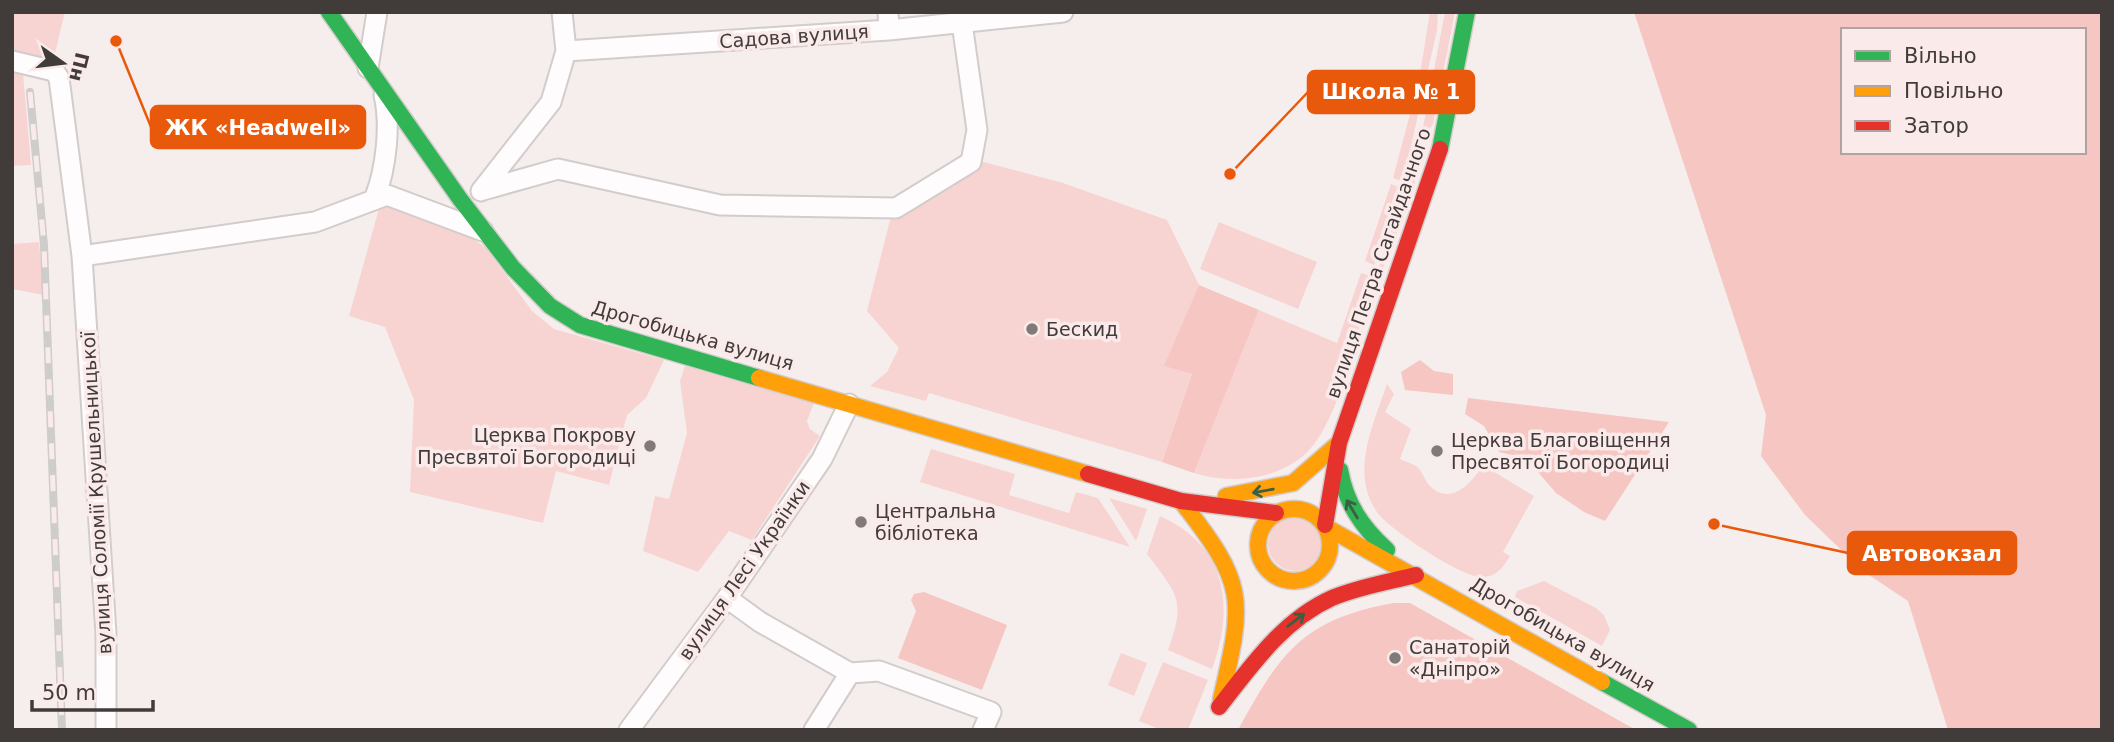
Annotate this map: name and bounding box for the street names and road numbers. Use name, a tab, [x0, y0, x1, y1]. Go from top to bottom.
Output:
street label: Садова вулиця	[718, 20, 870, 52]
street label: вулиця Петра Сагайдачного	[1321, 125, 1435, 401]
street label: Дрогобицька вулиця	[590, 296, 796, 374]
street label: вулиця Соломії Крушельницької	[77, 330, 115, 655]
street label: вулиця Лесі Українки	[674, 476, 814, 664]
street label: Дрогобицька вулиця	[1467, 572, 1659, 696]

